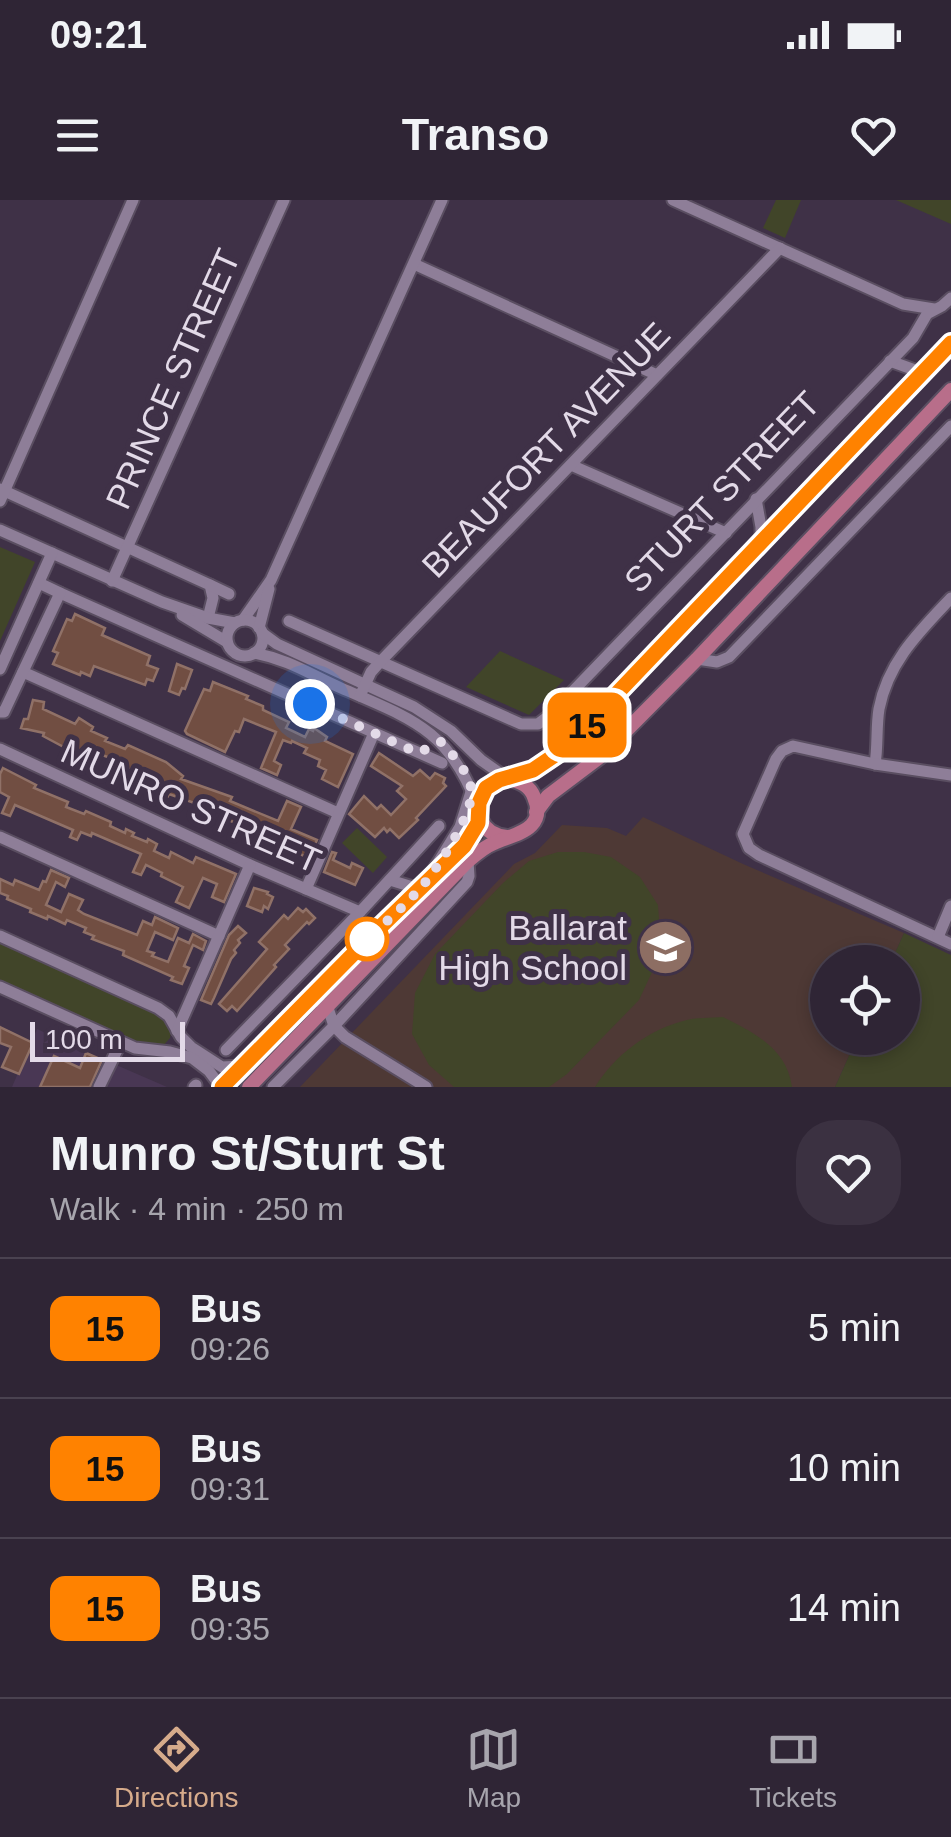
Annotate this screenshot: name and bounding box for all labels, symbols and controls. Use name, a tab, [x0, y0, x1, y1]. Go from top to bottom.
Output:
text: 09:21	[50, 14, 147, 56]
icon: menu	[50, 108, 105, 163]
icon: heart	[846, 108, 901, 163]
text: Transo	[402, 109, 549, 160]
street label: PRINCE STREET	[98, 243, 247, 515]
street label: BEAUFORT AVENUE	[414, 314, 677, 585]
street label: STURT STREET	[616, 383, 827, 600]
your location	[285, 679, 335, 729]
line badge: 15	[542, 692, 632, 758]
text: 15	[568, 706, 606, 745]
street label: MUNRO STREET	[55, 731, 327, 880]
place label: Ballarat High School	[438, 908, 627, 987]
unlabelled marker	[346, 918, 388, 960]
school or university icon: Ballarat High School	[636, 918, 696, 978]
map controls	[810, 945, 920, 1055]
button: locate	[810, 945, 920, 1055]
scale bar	[30, 1017, 185, 1061]
text: 100 m	[45, 1024, 123, 1055]
button: heart	[796, 1120, 901, 1225]
text: Munro St/Sturt St	[50, 1127, 445, 1180]
text: Walk · 4 min · 250 m	[50, 1191, 344, 1227]
text: Bus	[190, 1288, 262, 1330]
text: 5 min	[808, 1307, 901, 1349]
text: 15	[86, 1309, 124, 1348]
text: 09:26	[190, 1331, 270, 1367]
text: Bus	[190, 1428, 262, 1470]
text: 10 min	[787, 1447, 901, 1489]
text: 15	[86, 1449, 124, 1488]
text: 09:31	[190, 1471, 270, 1507]
text: Bus	[190, 1568, 262, 1610]
text: 14 min	[787, 1587, 901, 1629]
text: 15	[86, 1589, 124, 1628]
text: 09:35	[190, 1611, 270, 1647]
tab: Directions	[114, 1722, 238, 1814]
tab: Map	[466, 1722, 521, 1814]
tab: Tickets	[749, 1722, 837, 1814]

